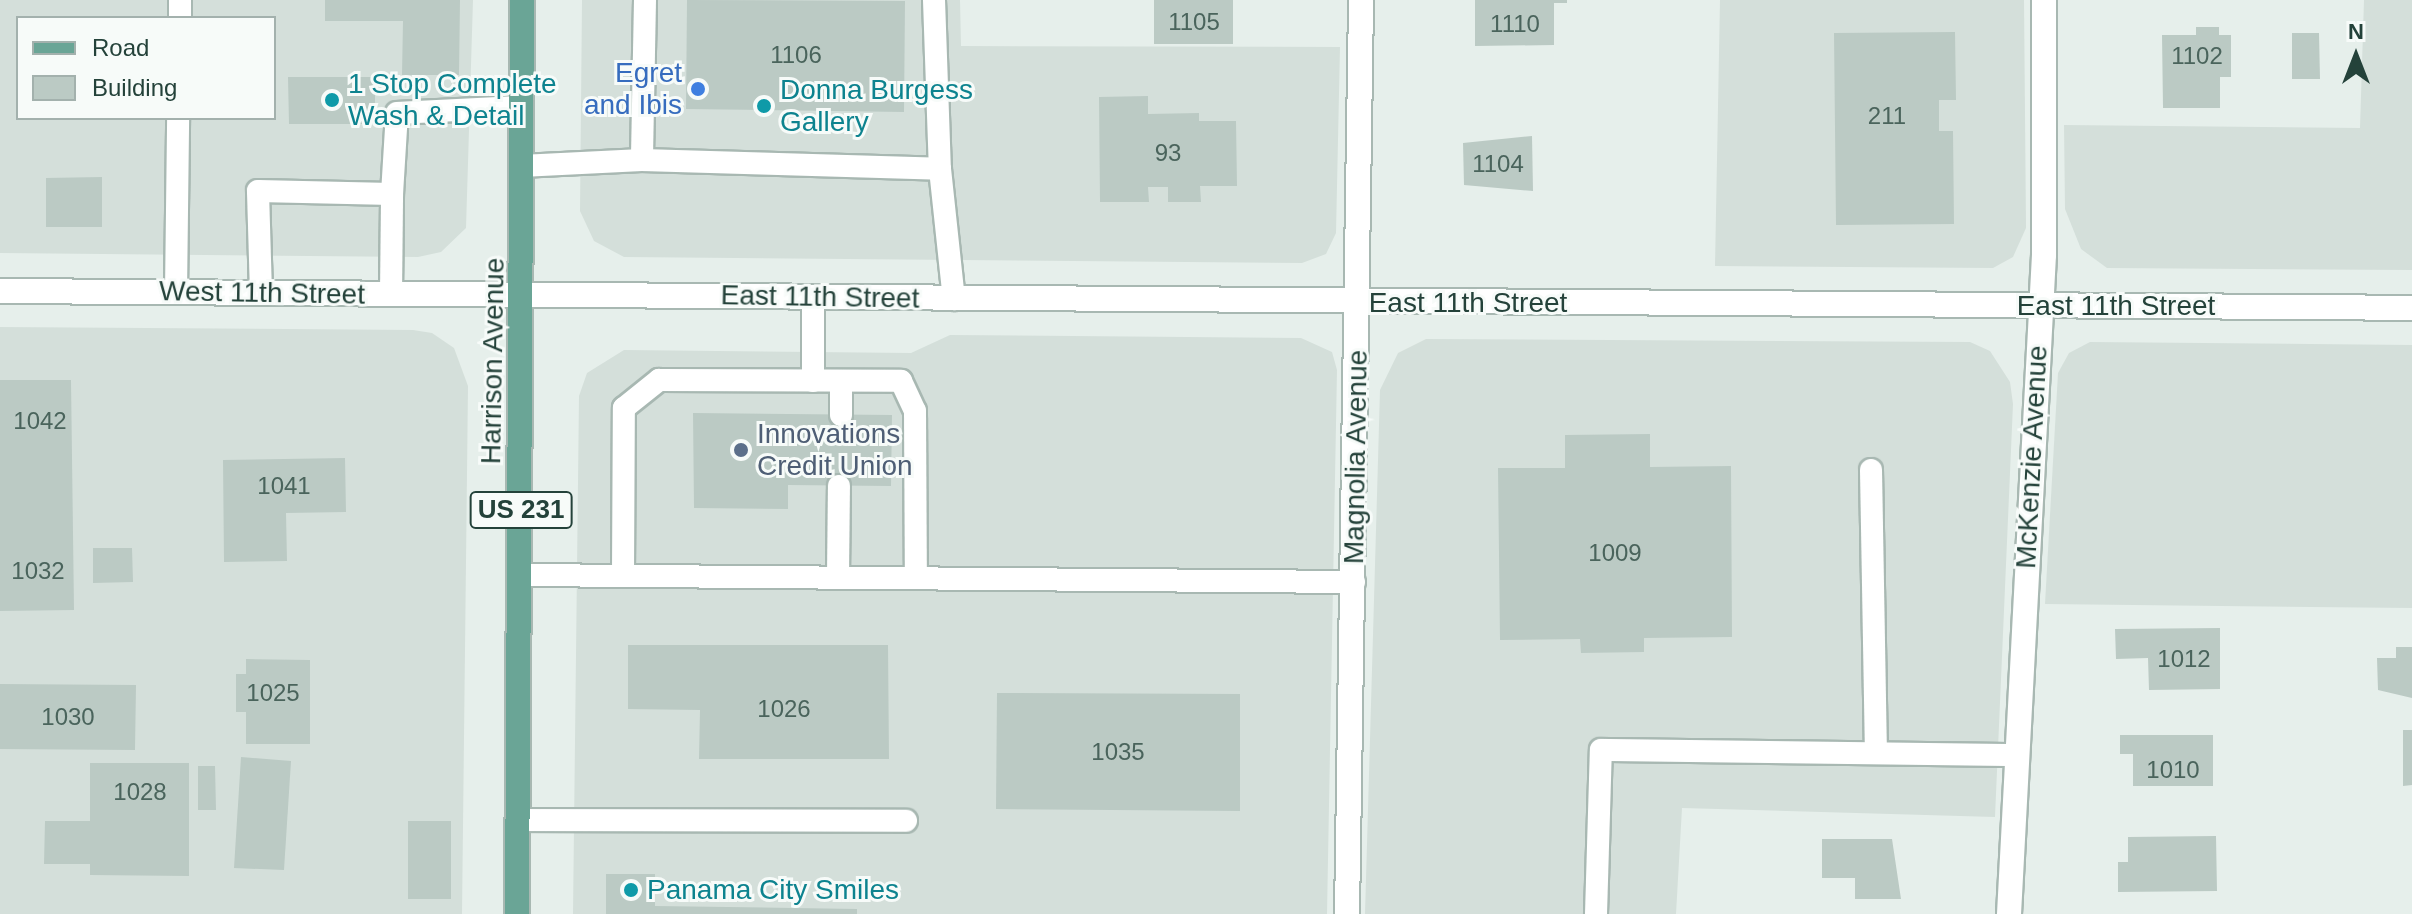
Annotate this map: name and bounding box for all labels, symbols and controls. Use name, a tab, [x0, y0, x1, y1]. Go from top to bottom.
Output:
house number: 1105	[1168, 8, 1220, 36]
house number: 1110	[1490, 10, 1540, 38]
legend	[16, 16, 276, 120]
north arrow	[2316, 16, 2396, 96]
text: N	[2348, 19, 2364, 44]
text: Road	[92, 34, 149, 61]
house number: 1106	[770, 41, 822, 69]
house number: 1102	[2171, 42, 2223, 70]
place label: Egret and Ibis	[584, 56, 682, 122]
place label: 1 Stop Complete Wash & Detail	[348, 67, 557, 133]
place label: Donna Burgess Gallery	[780, 73, 973, 139]
text: Building	[92, 74, 177, 101]
marker: Egret and Ibis	[689, 80, 707, 98]
marker: 1 Stop Complete Wash & Detail	[323, 91, 341, 109]
marker: Donna Burgess Gallery	[755, 97, 773, 115]
house number: 211	[1868, 102, 1906, 130]
house number: 93	[1155, 139, 1181, 167]
house number: 1104	[1472, 150, 1524, 178]
street label: Harrison Avenue	[474, 257, 512, 465]
street label: West 11th Street	[159, 274, 365, 312]
street label: East 11th Street	[720, 278, 920, 316]
street label: East 11th Street	[1369, 286, 1567, 320]
street label: East 11th Street	[2017, 289, 2215, 323]
street label: McKenzie Avenue	[2009, 344, 2055, 570]
street label: Magnolia Avenue	[1337, 349, 1375, 565]
house number: 1042	[13, 407, 67, 435]
place label: Innovations Credit Union	[757, 417, 913, 483]
marker: Innovations Credit Union	[732, 441, 750, 459]
house number: 1041	[257, 472, 311, 500]
road number: US 231	[469, 488, 573, 532]
house number: 1009	[1588, 539, 1642, 567]
house number: 1032	[11, 557, 65, 585]
house number: 1012	[2157, 645, 2211, 673]
house number: 1025	[246, 679, 300, 707]
house number: 1026	[757, 695, 811, 723]
house number: 1030	[41, 703, 95, 731]
house number: 1035	[1091, 738, 1145, 766]
house number: 1010	[2146, 756, 2200, 784]
house number: 1028	[113, 778, 167, 806]
place label: Panama City Smiles	[647, 873, 899, 907]
marker: Panama City Smiles	[622, 881, 640, 899]

